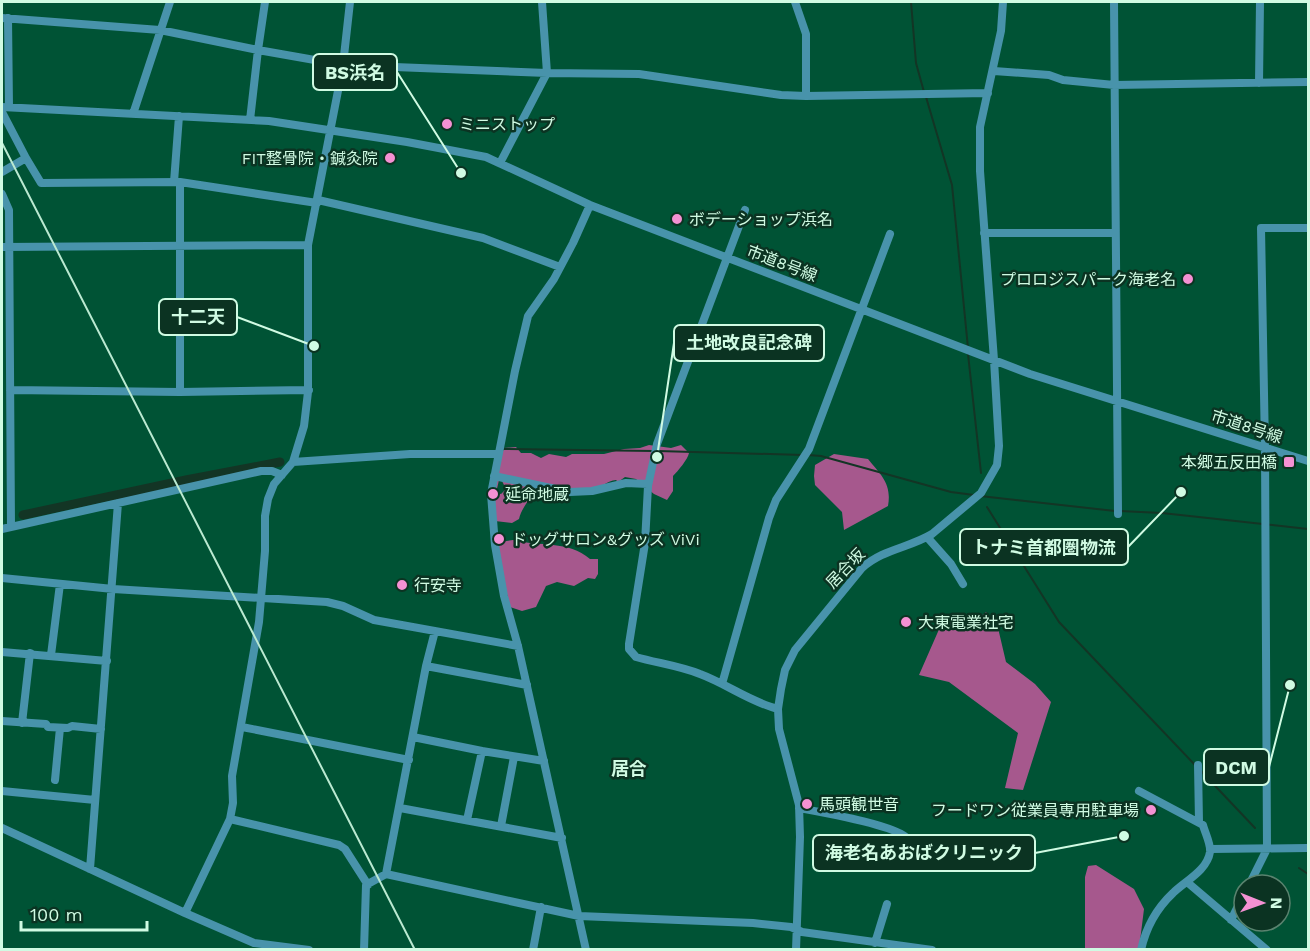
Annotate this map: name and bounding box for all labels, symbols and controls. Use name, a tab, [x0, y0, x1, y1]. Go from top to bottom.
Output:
callout: BS浜名	[313, 54, 397, 90]
text: BS浜名	[325, 62, 385, 83]
place label: ミニストップ	[459, 115, 555, 134]
marker: ミニストップ	[440, 117, 454, 131]
place label: FIT整骨院・鍼灸院	[242, 149, 378, 168]
marker: FIT整骨院・鍼灸院	[383, 151, 397, 165]
place label: ボデーショップ浜名	[689, 210, 833, 229]
marker: ボデーショップ浜名	[670, 212, 684, 226]
street label: 市道8号線	[744, 241, 820, 286]
place label: プロロジスパーク海老名	[1000, 270, 1176, 289]
marker: プロロジスパーク海老名	[1181, 272, 1195, 286]
callout: 十二天	[159, 299, 237, 335]
text: 十二天	[171, 306, 225, 327]
callout: 土地改良記念碑	[674, 325, 824, 361]
text: 土地改良記念碑	[686, 332, 812, 353]
street label: 市道8号線	[1209, 406, 1285, 447]
place label: 本郷五反田橋	[1181, 453, 1277, 472]
marker: 本郷五反田橋	[1282, 455, 1296, 469]
place label: 延命地蔵	[505, 485, 569, 504]
marker: 延命地蔵	[486, 487, 500, 501]
callout: トナミ首都圏物流	[960, 529, 1128, 565]
place label: ドッグサロン&グッズ ViVi	[511, 530, 700, 549]
marker: ドッグサロン&グッズ ViVi	[492, 532, 506, 546]
text: トナミ首都圏物流	[972, 537, 1116, 558]
street label: 居合坂	[822, 544, 869, 592]
place label: 行安寺	[414, 576, 462, 595]
marker: 行安寺	[395, 578, 409, 592]
place label: 大東電業社宅	[918, 613, 1014, 632]
marker: 大東電業社宅	[899, 615, 913, 629]
callout: DCM	[1204, 749, 1269, 785]
text: DCM	[1215, 757, 1257, 778]
district label: 居合	[611, 758, 647, 779]
place label: 馬頭観世音	[819, 795, 899, 814]
marker: 馬頭観世音	[800, 797, 814, 811]
place label: フードワン従業員専用駐車場	[931, 801, 1139, 820]
marker: フードワン従業員専用駐車場	[1144, 803, 1158, 817]
callout: 海老名あおばクリニック	[813, 835, 1035, 871]
text: 海老名あおばクリニック	[825, 842, 1023, 863]
north arrow	[1232, 873, 1292, 933]
scale bar	[21, 894, 147, 932]
text: N	[1267, 897, 1286, 909]
text: 100 m	[30, 904, 83, 925]

